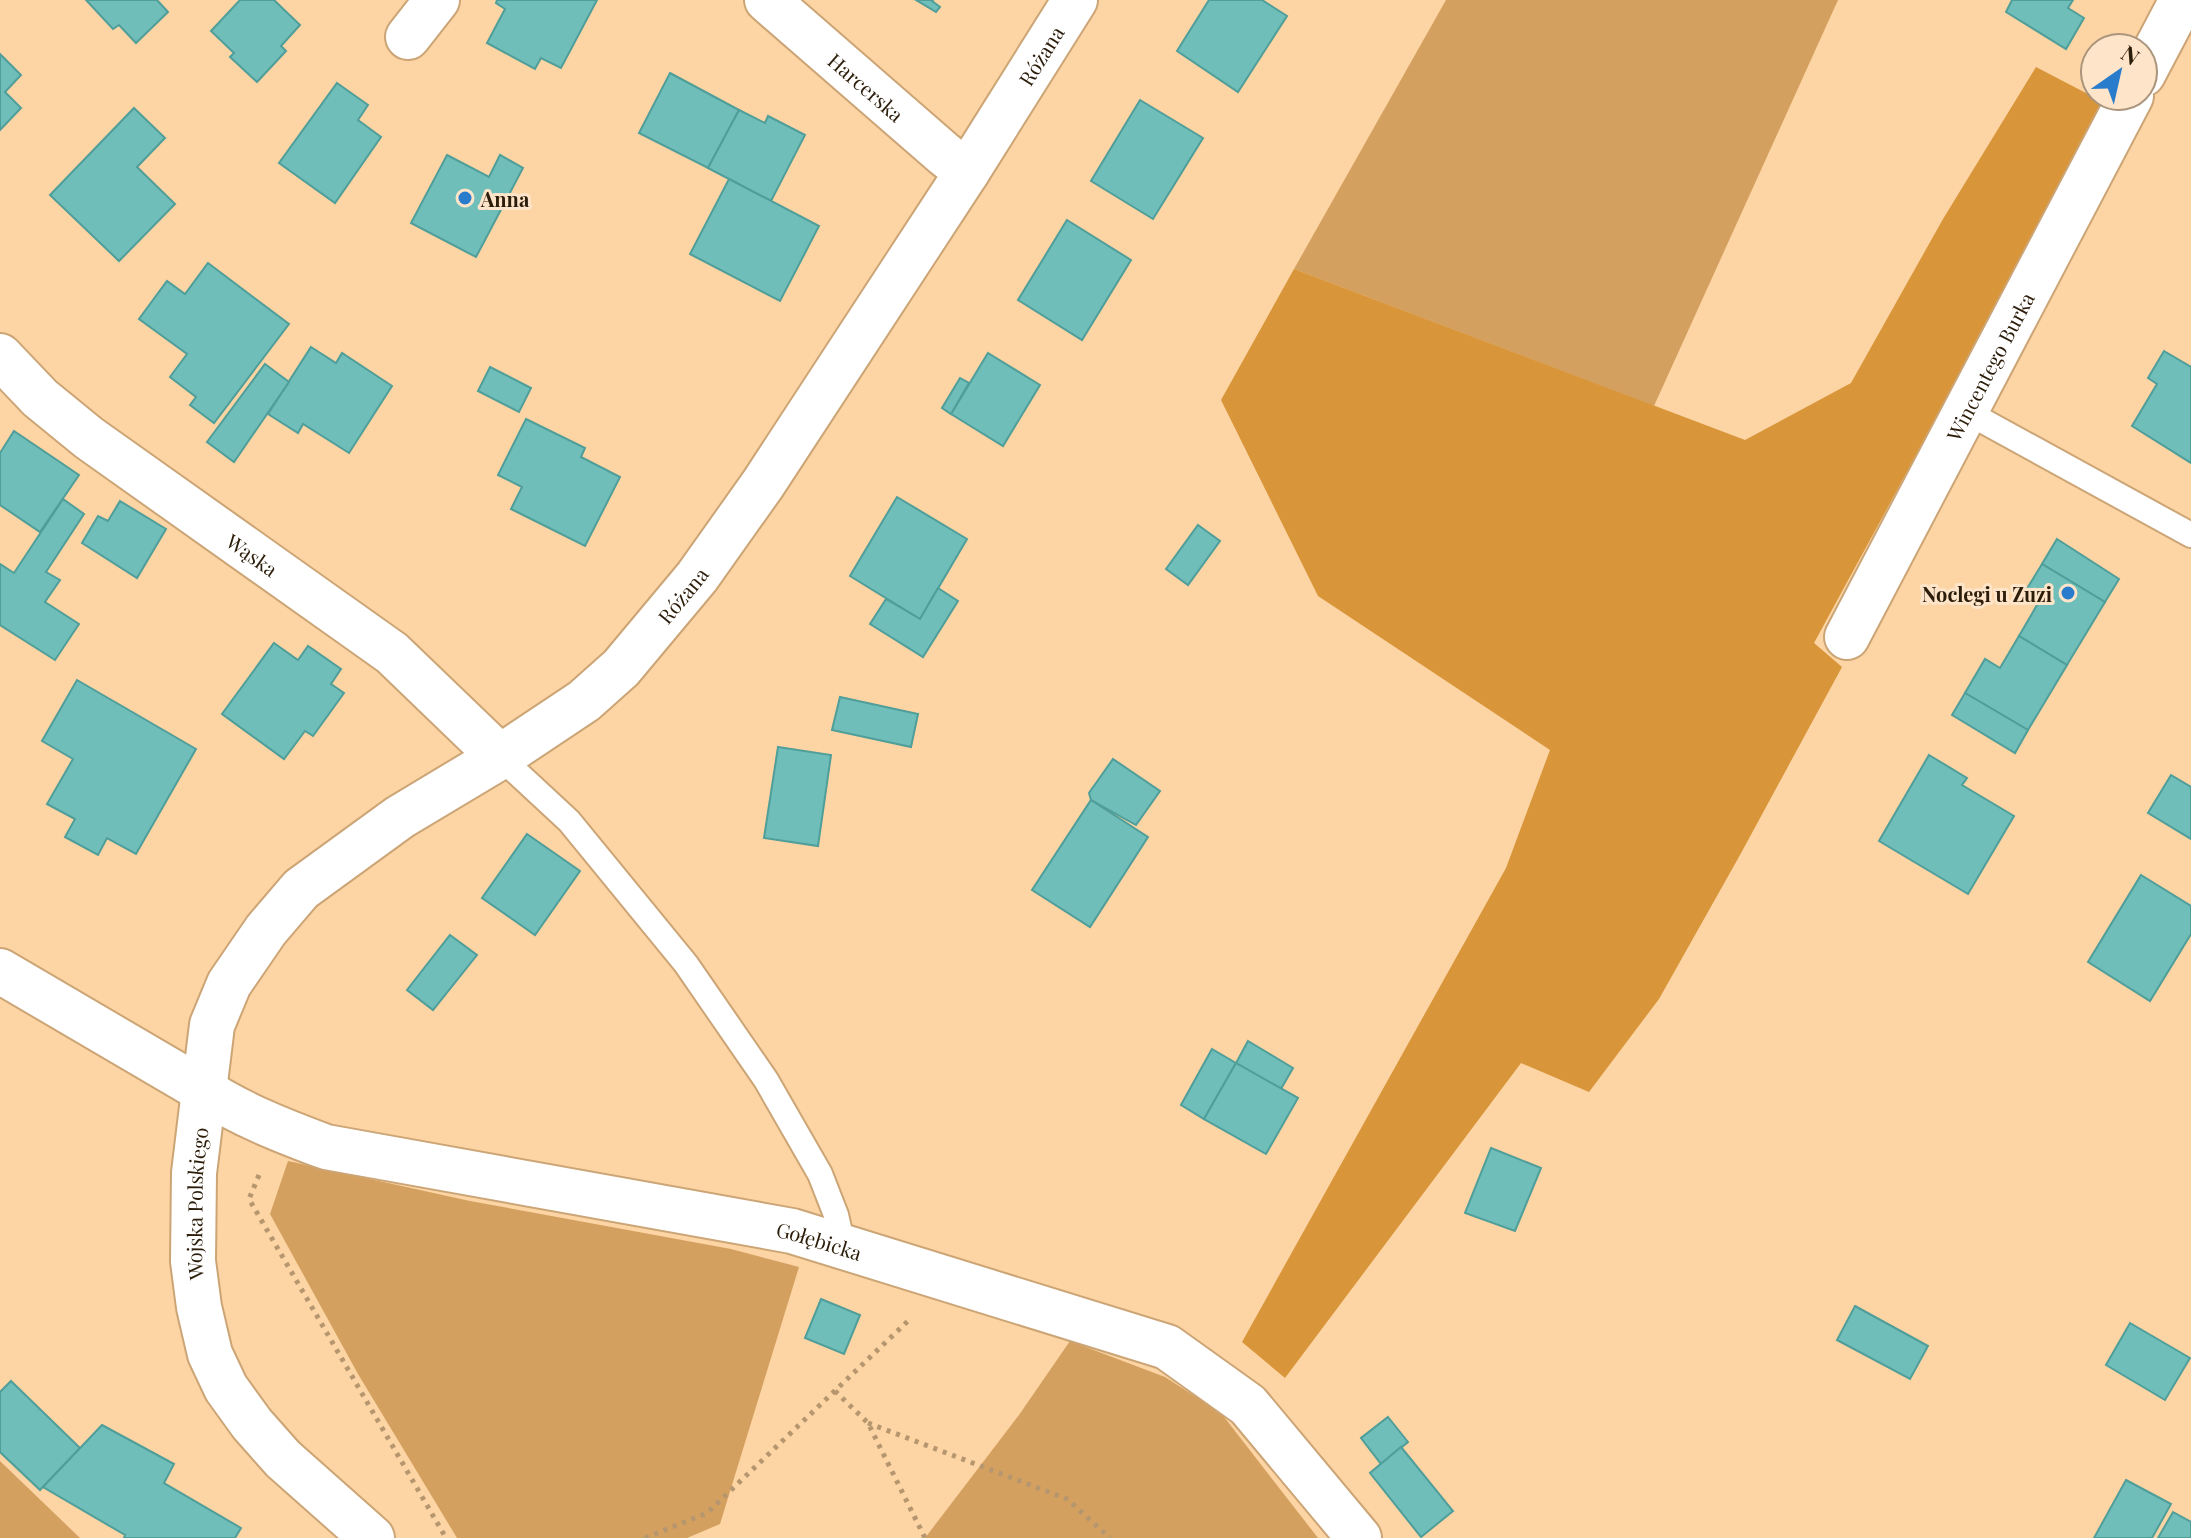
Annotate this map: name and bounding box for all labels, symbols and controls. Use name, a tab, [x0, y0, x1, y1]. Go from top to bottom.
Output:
street label: Różana	[1011, 20, 1069, 90]
north arrow	[2079, 32, 2159, 112]
text: N	[2116, 38, 2146, 72]
street label: Harcerska	[823, 46, 910, 127]
place label: Anna	[480, 185, 530, 212]
marker: Anna	[456, 189, 474, 207]
street label: Wincentego Burka	[1939, 287, 2039, 446]
street label: Wąska	[221, 526, 284, 582]
street label: Różana	[651, 562, 713, 629]
place label: Noclegi u Zuzi	[1922, 580, 2052, 607]
marker: Noclegi u Zuzi	[2059, 584, 2077, 602]
street label: Wojska Polskiego	[179, 1126, 213, 1282]
street label: Gołębicka	[774, 1215, 865, 1265]

